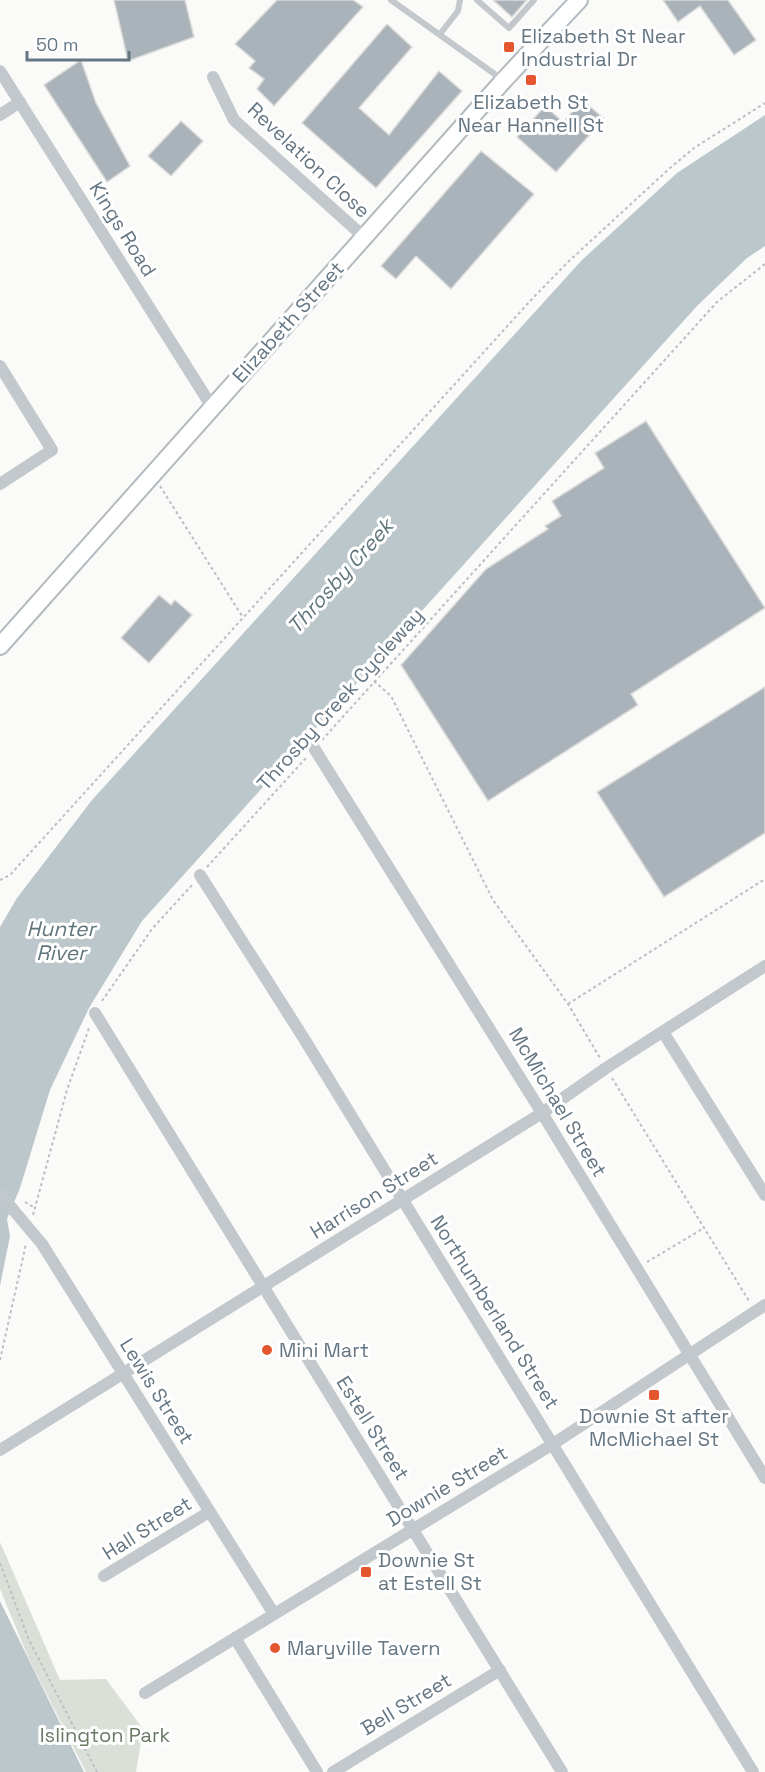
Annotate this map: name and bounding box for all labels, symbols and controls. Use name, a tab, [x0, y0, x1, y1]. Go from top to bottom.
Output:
place label: Elizabeth St Near Industrial Dr	[521, 23, 686, 72]
scale bar	[27, 24, 129, 62]
text: 50 m	[36, 33, 78, 56]
marker: Elizabeth St Near Industrial Dr	[502, 40, 516, 54]
marker: Elizabeth St Near Hannell St	[524, 73, 538, 87]
place label: Elizabeth St Near Hannell St	[458, 89, 604, 138]
street label: Revelation Close	[242, 96, 376, 224]
street label: Kings Road	[84, 177, 162, 281]
street label: Elizabeth Street	[226, 256, 350, 388]
water label: Throsby Creek	[281, 511, 401, 639]
street label: Throsby Creek Cycleway	[251, 602, 429, 796]
water label: Hunter River	[27, 915, 97, 966]
street label: McMichael Street	[503, 1022, 613, 1182]
street label: Harrison Street	[305, 1145, 443, 1245]
street label: Northumberland Street	[425, 1210, 565, 1414]
street label: Lewis Street	[114, 1333, 200, 1449]
place label: Mini Mart	[279, 1337, 369, 1363]
marker: Mini Mart	[260, 1343, 274, 1357]
street label: Estell Street	[331, 1371, 415, 1485]
marker: Downie St after McMichael St	[647, 1388, 661, 1402]
place label: Downie St after McMichael St	[579, 1403, 729, 1452]
street label: Downie Street	[382, 1440, 512, 1532]
street label: Hall Street	[97, 1490, 197, 1566]
place label: Downie St at Estell St	[378, 1547, 482, 1596]
marker: Downie St at Estell St	[359, 1565, 373, 1579]
place label: Maryville Tavern	[287, 1635, 441, 1661]
marker: Maryville Tavern	[268, 1641, 282, 1655]
street label: Bell Street	[356, 1667, 456, 1741]
park label: Islington Park	[40, 1722, 170, 1748]

